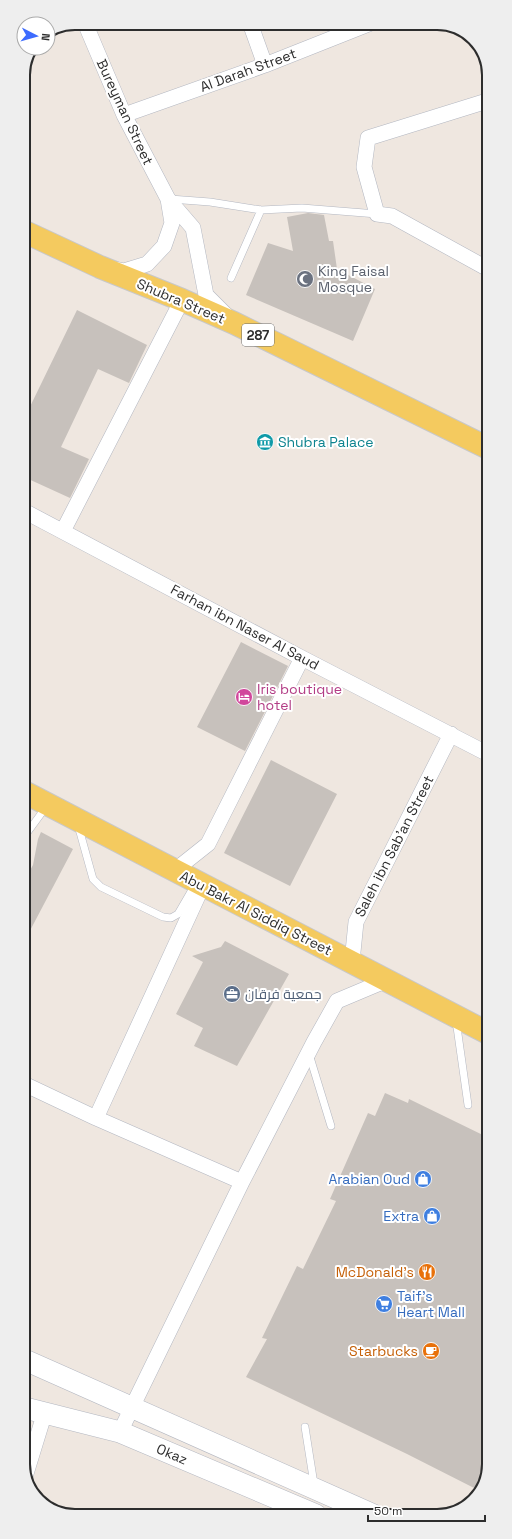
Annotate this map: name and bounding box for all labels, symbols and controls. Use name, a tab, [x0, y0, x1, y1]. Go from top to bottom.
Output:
north arrow	[16, 16, 56, 56]
text: N	[39, 33, 53, 41]
street label: Al Darah Street	[197, 44, 299, 96]
street label: Bureyman Street	[93, 56, 157, 168]
place label: King Faisal Mosque	[318, 262, 389, 296]
mosque icon: King Faisal Mosque	[295, 269, 315, 289]
street label: Shubra Street	[134, 274, 228, 328]
road number: 287	[242, 324, 274, 346]
museum icon: Shubra Palace	[255, 432, 275, 452]
place label: Shubra Palace	[278, 433, 374, 451]
street label: Farhan ibn Naser Al Saud	[168, 580, 322, 674]
place label: Iris boutique hotel	[257, 680, 342, 714]
hotel icon: Iris boutique hotel	[234, 687, 254, 707]
street label: Saleh ibn Sab'an Street	[350, 772, 438, 920]
street label: Abu Bakr Al Siddiq Street	[177, 867, 335, 959]
office icon: جمعية فرقان	[222, 984, 242, 1004]
place label: جمعية فرقان	[245, 985, 322, 1003]
shop icon: Arabian Oud	[413, 1169, 433, 1189]
place label: Arabian Oud	[328, 1170, 410, 1188]
shop icon: Extra	[422, 1206, 442, 1226]
place label: Extra	[383, 1207, 419, 1225]
restaurant icon: McDonald's	[417, 1262, 437, 1282]
place label: McDonald's	[336, 1263, 414, 1281]
place label: Taif's Heart Mall	[397, 1287, 465, 1321]
supermarket icon: Taif's Heart Mall	[374, 1294, 394, 1314]
cafe icon: Starbucks	[421, 1341, 441, 1361]
place label: Starbucks	[349, 1342, 418, 1360]
street label: Okaz	[154, 1439, 190, 1469]
scale bar	[368, 1497, 485, 1523]
text: 50 m	[374, 1503, 402, 1519]

